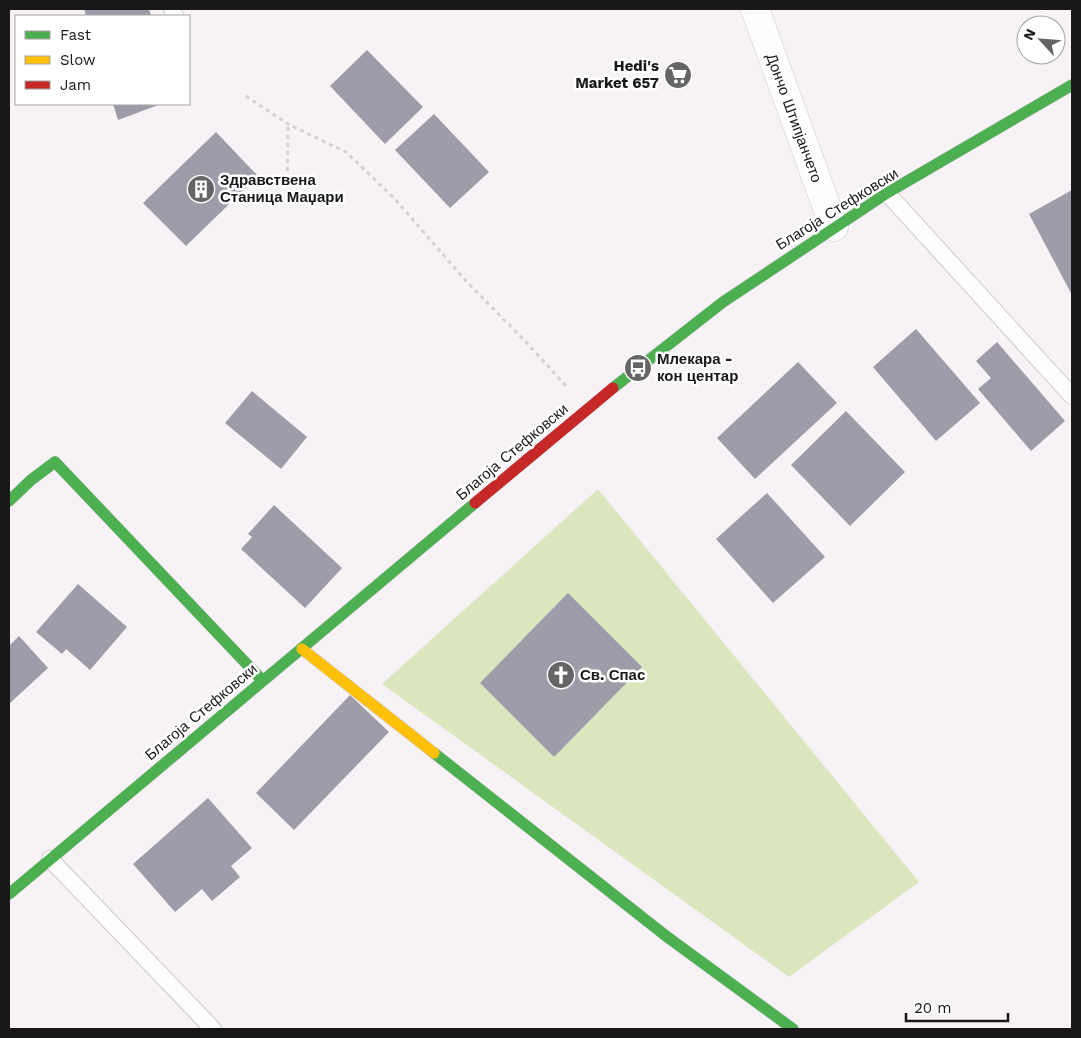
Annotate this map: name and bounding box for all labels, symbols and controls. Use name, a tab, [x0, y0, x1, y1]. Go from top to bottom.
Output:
legend	[15, 15, 190, 105]
north arrow	[1016, 15, 1066, 65]
text: Fast	[60, 26, 92, 44]
text: N	[1020, 26, 1039, 42]
text: Slow	[60, 51, 96, 69]
street label: Дончо Штипјанчето	[762, 51, 826, 185]
place label: Hedi's Market 657	[575, 57, 659, 92]
supermarket icon: Hedi's Market 657	[663, 60, 693, 90]
text: Jam	[60, 76, 91, 94]
street label: Благоја Стефковски	[773, 164, 901, 254]
place label: Здравствена Станица Маџари	[220, 171, 344, 206]
building icon: Здравствена Станица Маџари	[186, 174, 216, 204]
place label: Млекара - кон центар	[657, 350, 738, 385]
bus stop icon: Млекара - кон центар	[623, 353, 653, 383]
street label: Благоја Стефковски	[452, 400, 572, 504]
street label: Благоја Стефковски	[141, 660, 261, 764]
church icon: Св. Спас	[546, 660, 576, 690]
place label: Св. Спас	[580, 666, 645, 684]
scale bar	[906, 990, 1008, 1022]
text: 20 m	[914, 999, 952, 1017]

